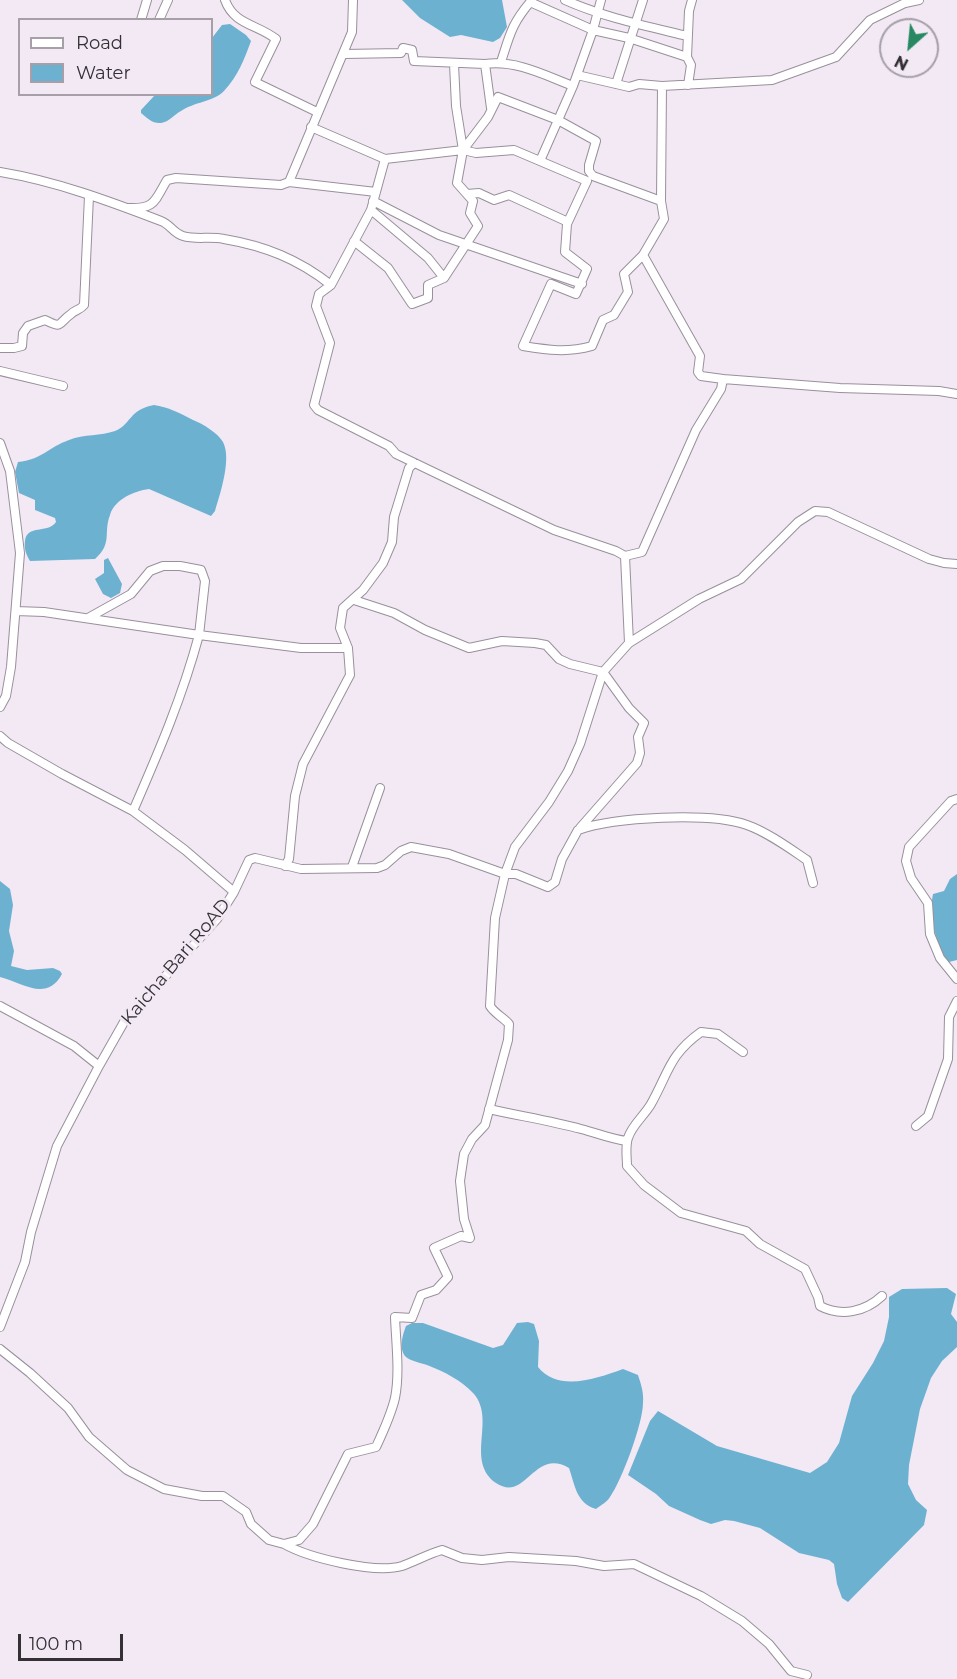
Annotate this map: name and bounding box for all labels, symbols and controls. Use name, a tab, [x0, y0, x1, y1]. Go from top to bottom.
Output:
legend	[18, 18, 213, 96]
north arrow	[879, 18, 939, 78]
text: Road	[76, 32, 123, 54]
text: N	[891, 51, 912, 74]
text: Water	[76, 62, 131, 84]
street label: Kaicha Bari RoAD	[117, 894, 235, 1030]
scale bar	[21, 1622, 126, 1660]
text: 100 m	[29, 1633, 83, 1655]

